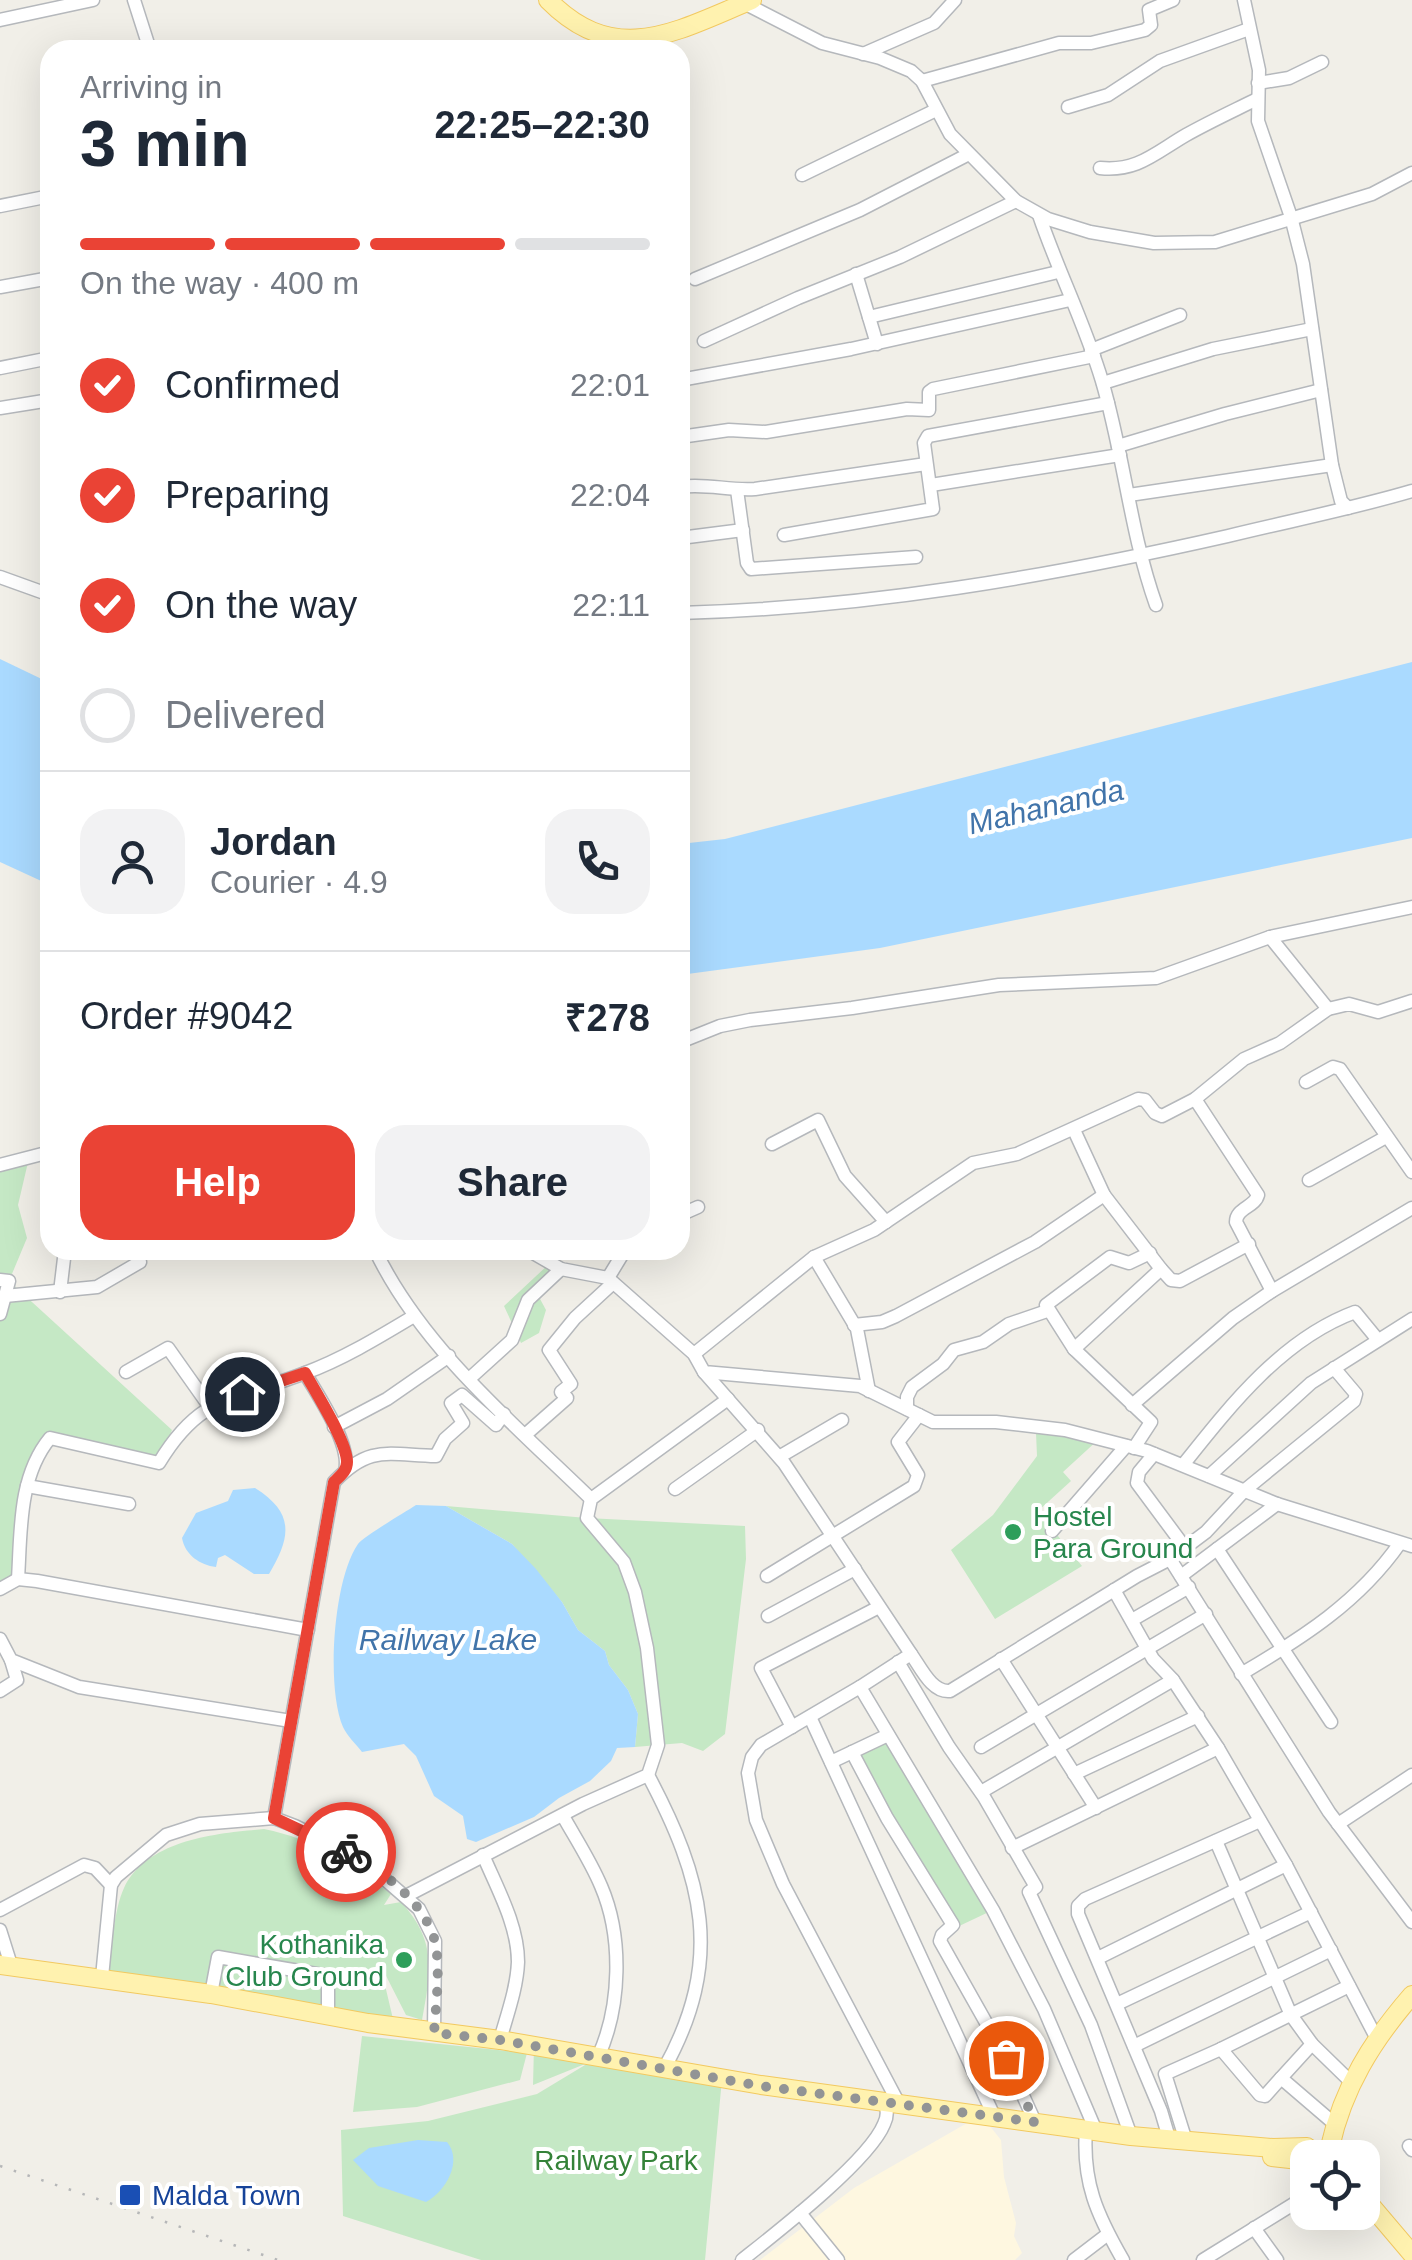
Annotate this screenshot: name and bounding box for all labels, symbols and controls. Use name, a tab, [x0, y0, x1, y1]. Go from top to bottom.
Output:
text: Arriving in	[80, 69, 222, 105]
text: 22:25–22:30	[434, 104, 650, 146]
text: 3 min	[80, 107, 250, 180]
text: On the way · 400 m	[80, 265, 359, 301]
icon: check	[80, 358, 135, 413]
text: Confirmed	[165, 364, 340, 406]
text: 22:01	[570, 367, 650, 403]
icon: check	[80, 468, 135, 523]
text: Preparing	[165, 474, 330, 516]
text: 22:04	[570, 477, 650, 513]
icon: check	[80, 578, 135, 633]
text: On the way	[165, 584, 357, 626]
text: 22:11	[572, 587, 650, 623]
text: Delivered	[165, 694, 326, 736]
water label: Mahananda	[965, 773, 1127, 840]
button: person	[80, 809, 185, 914]
button: phone	[545, 809, 650, 914]
text: Jordan	[210, 821, 337, 863]
text: Courier · 4.9	[210, 864, 388, 900]
text: Order #9042	[80, 995, 293, 1037]
text: ₹278	[565, 997, 650, 1039]
button: Help	[80, 1125, 355, 1240]
button: Share	[375, 1125, 650, 1240]
pin	[200, 1352, 285, 1437]
icon: home	[215, 1367, 270, 1422]
place label: Hostel Para Ground	[1033, 1501, 1193, 1564]
marker: Hostel Para Ground	[1002, 1521, 1024, 1543]
water label: Railway Lake	[359, 1623, 537, 1656]
courier	[296, 1802, 396, 1902]
icon: bike	[319, 1825, 374, 1880]
place label: Kothanika Club Ground	[225, 1929, 384, 1992]
marker: Kothanika Club Ground	[393, 1949, 415, 1971]
pin	[964, 2016, 1049, 2101]
icon: bag	[979, 2031, 1034, 2086]
map controls	[1290, 2140, 1380, 2230]
button: locate	[1290, 2140, 1380, 2230]
park label: Railway Park	[534, 2145, 699, 2176]
place label: Malda Town	[152, 2180, 301, 2211]
marker: Malda Town	[117, 2182, 143, 2208]

